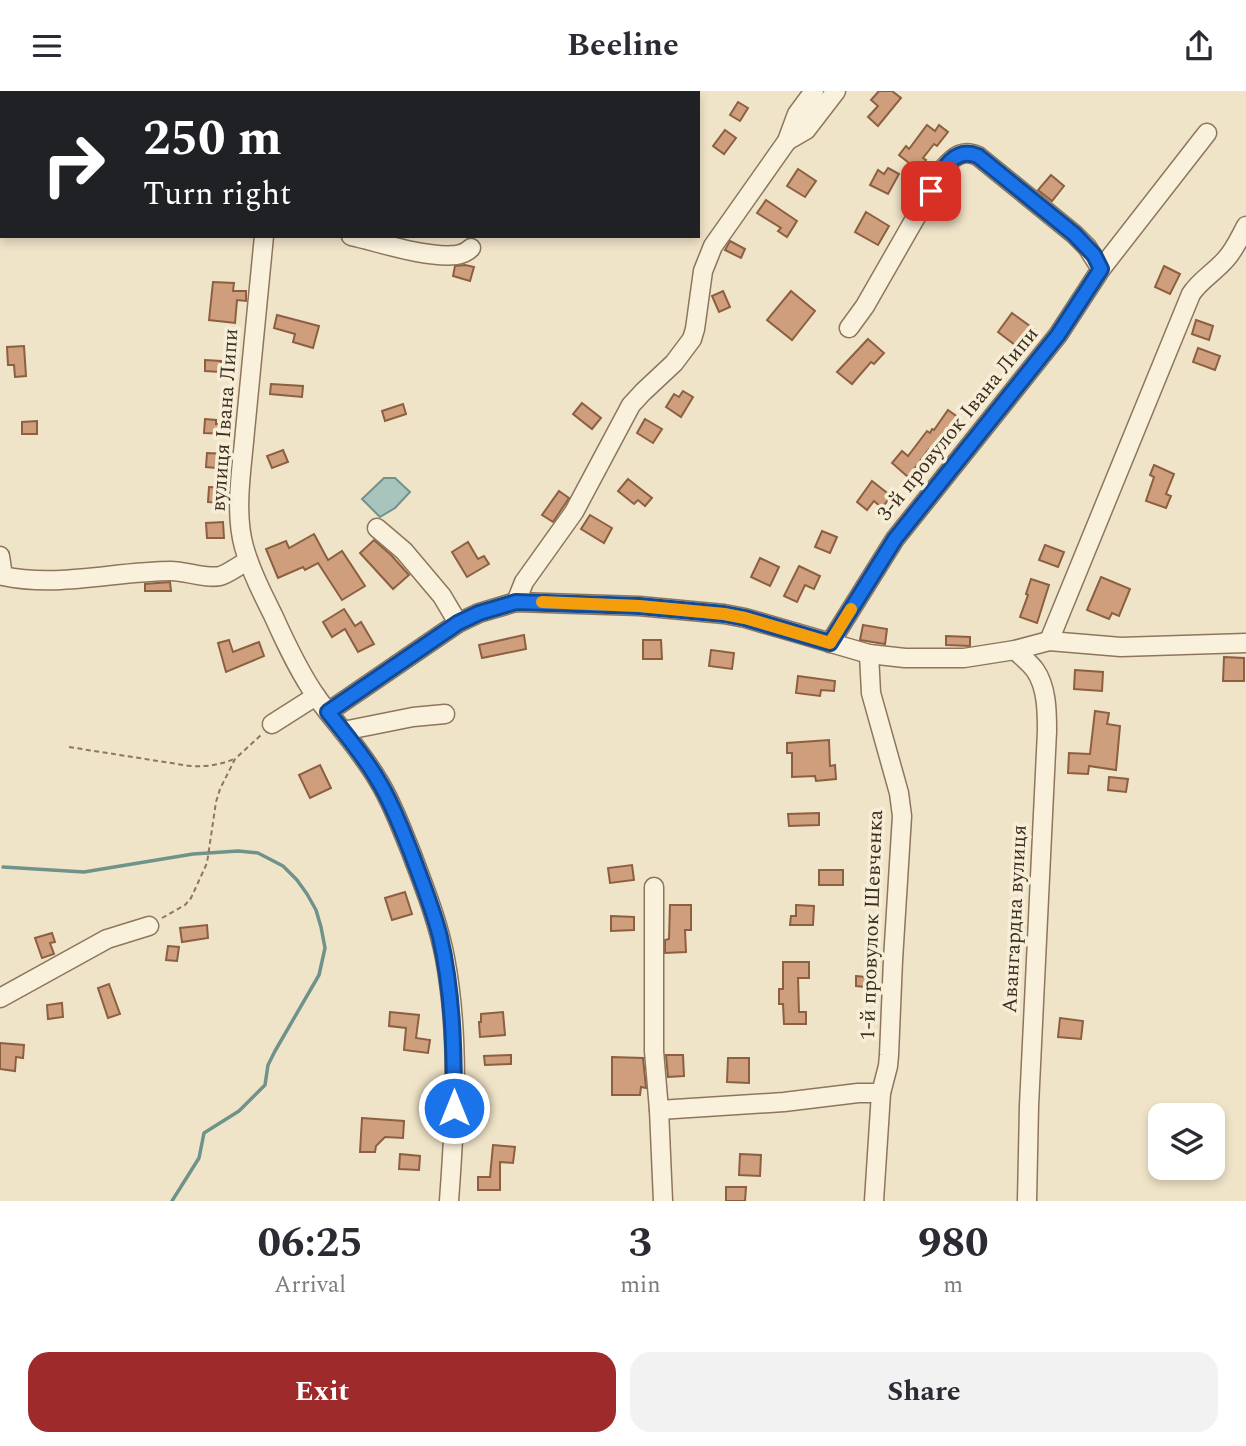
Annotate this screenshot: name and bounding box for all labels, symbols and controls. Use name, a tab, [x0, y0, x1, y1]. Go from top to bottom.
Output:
text: Beeline	[567, 21, 679, 70]
icon: menu	[28, 27, 66, 65]
icon: share	[1180, 27, 1218, 65]
text: 250 m	[143, 102, 282, 177]
icon: right	[28, 119, 119, 210]
pin	[901, 161, 961, 221]
text: Turn right	[143, 170, 291, 219]
icon: arrive	[912, 172, 950, 210]
street label: 3-й провулок Івана Липи	[869, 320, 1047, 528]
street label: вулиця Івана Липи	[203, 327, 247, 513]
street label: 1-й провулок Шевченка	[852, 808, 892, 1041]
street label: Авангардна вулиця	[994, 824, 1036, 1014]
position arrow	[417, 1071, 491, 1145]
map controls	[1148, 1103, 1225, 1180]
button: layers	[1148, 1103, 1225, 1180]
text: 06:25	[257, 1212, 363, 1275]
text: 3	[629, 1212, 652, 1275]
text: 980	[918, 1212, 989, 1275]
text: Arrival	[274, 1268, 346, 1303]
text: min	[620, 1268, 661, 1303]
text: m	[943, 1268, 963, 1303]
button: Exit	[28, 1352, 616, 1432]
button: Share	[630, 1352, 1218, 1432]

